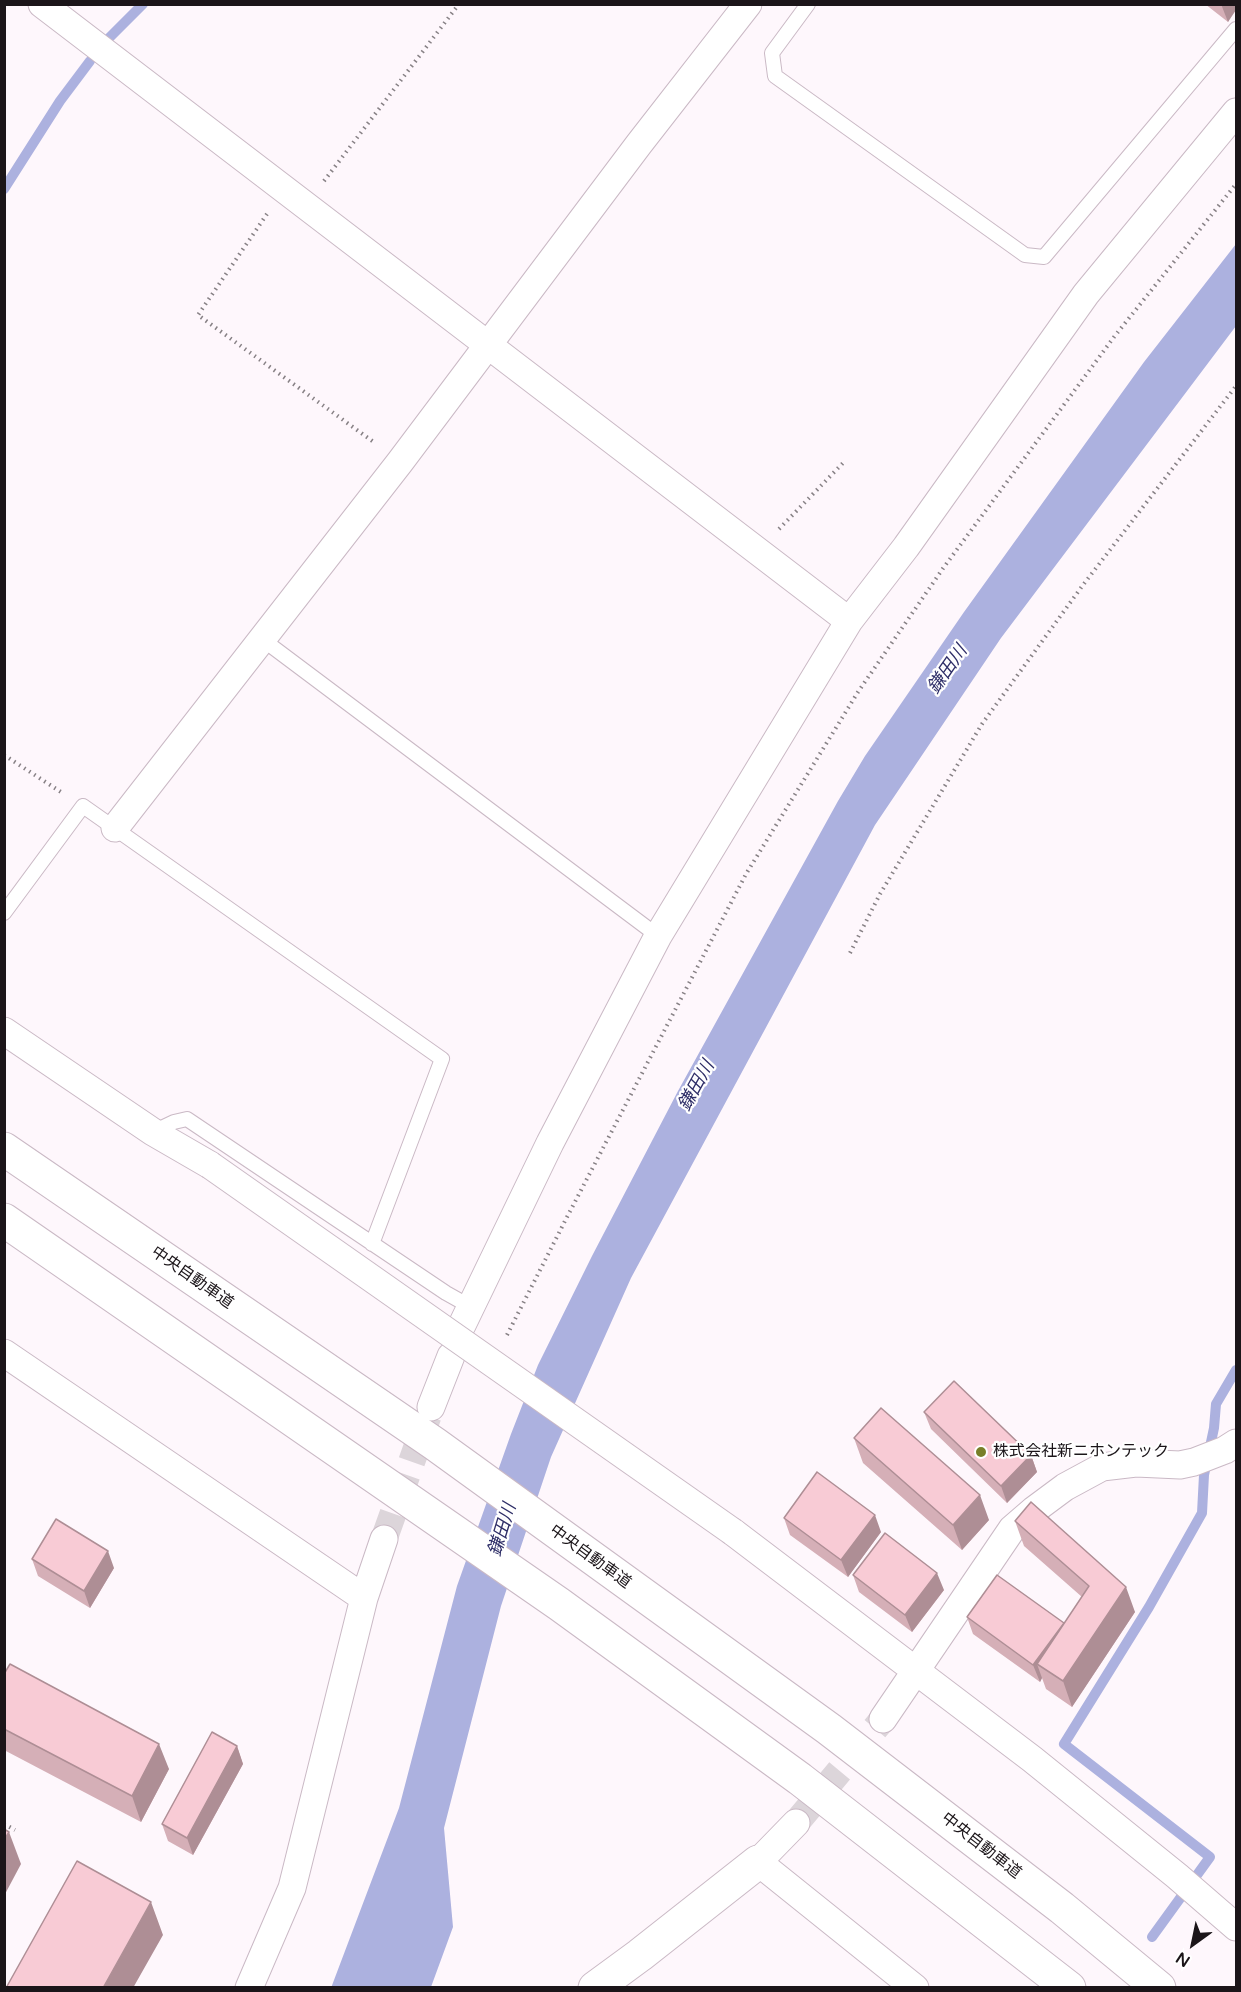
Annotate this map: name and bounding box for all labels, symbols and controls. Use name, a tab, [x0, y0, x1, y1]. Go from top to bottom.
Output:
water label: 鎌田川	[924, 642, 972, 698]
water label: 鎌田川	[674, 1057, 720, 1115]
street label: 中央自動車道	[147, 1243, 237, 1313]
place label: 株式会社新ニホンテック	[993, 1442, 1169, 1462]
marker: 株式会社新ニホンテック	[974, 1445, 988, 1459]
water label: 鎌田川	[485, 1501, 521, 1559]
street label: 中央自動車道	[546, 1521, 634, 1593]
street label: 中央自動車道	[937, 1809, 1025, 1883]
north arrow	[1163, 1914, 1223, 1974]
text: N	[1172, 1947, 1194, 1971]

